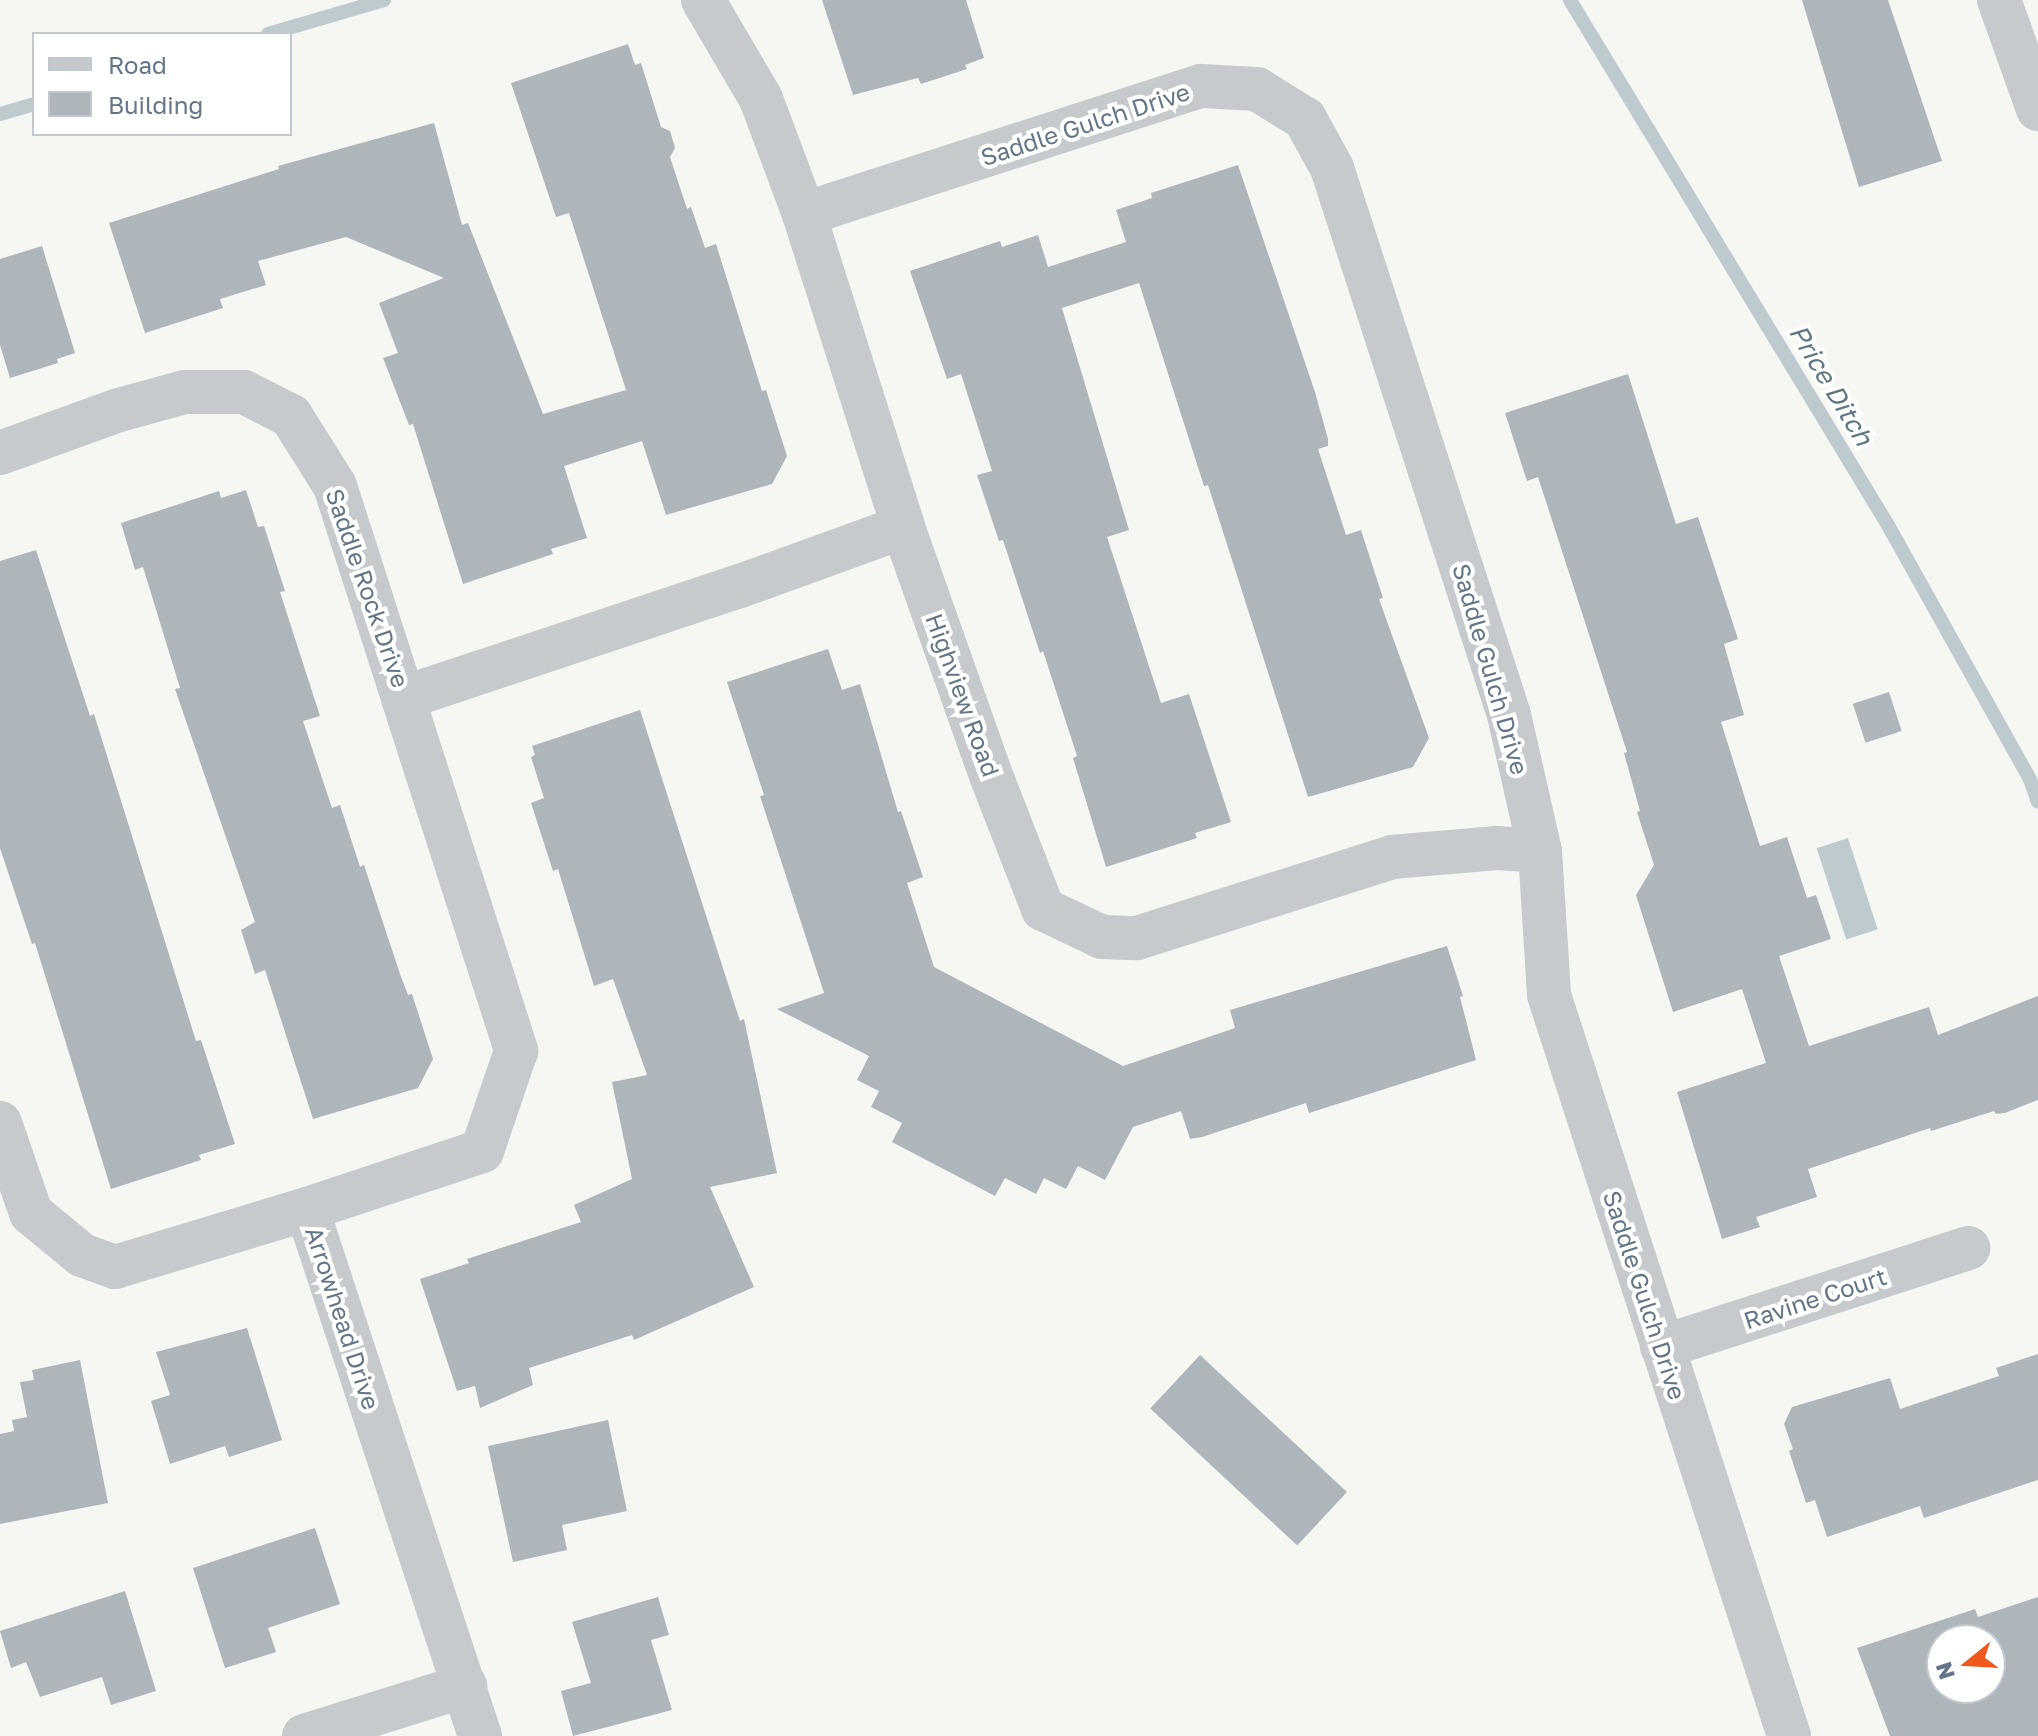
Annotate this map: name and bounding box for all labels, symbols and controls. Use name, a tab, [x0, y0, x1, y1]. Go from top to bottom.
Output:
legend	[32, 32, 292, 136]
text: Road	[108, 50, 167, 79]
street label: Saddle Gulch Drive	[977, 77, 1193, 171]
text: Building	[108, 90, 203, 119]
water label: Price Ditch	[1783, 319, 1879, 451]
street label: Saddle Rock Drive	[320, 485, 416, 691]
street label: Saddle Gulch Drive	[1447, 560, 1535, 778]
street label: Highview Road	[920, 609, 1006, 781]
street label: Saddle Gulch Drive	[1598, 1187, 1692, 1403]
street label: Arrowhead Drive	[300, 1223, 386, 1413]
street label: Ravine Court	[1740, 1261, 1890, 1335]
north arrow	[1926, 1624, 2006, 1704]
text: N	[1929, 1659, 1960, 1683]

